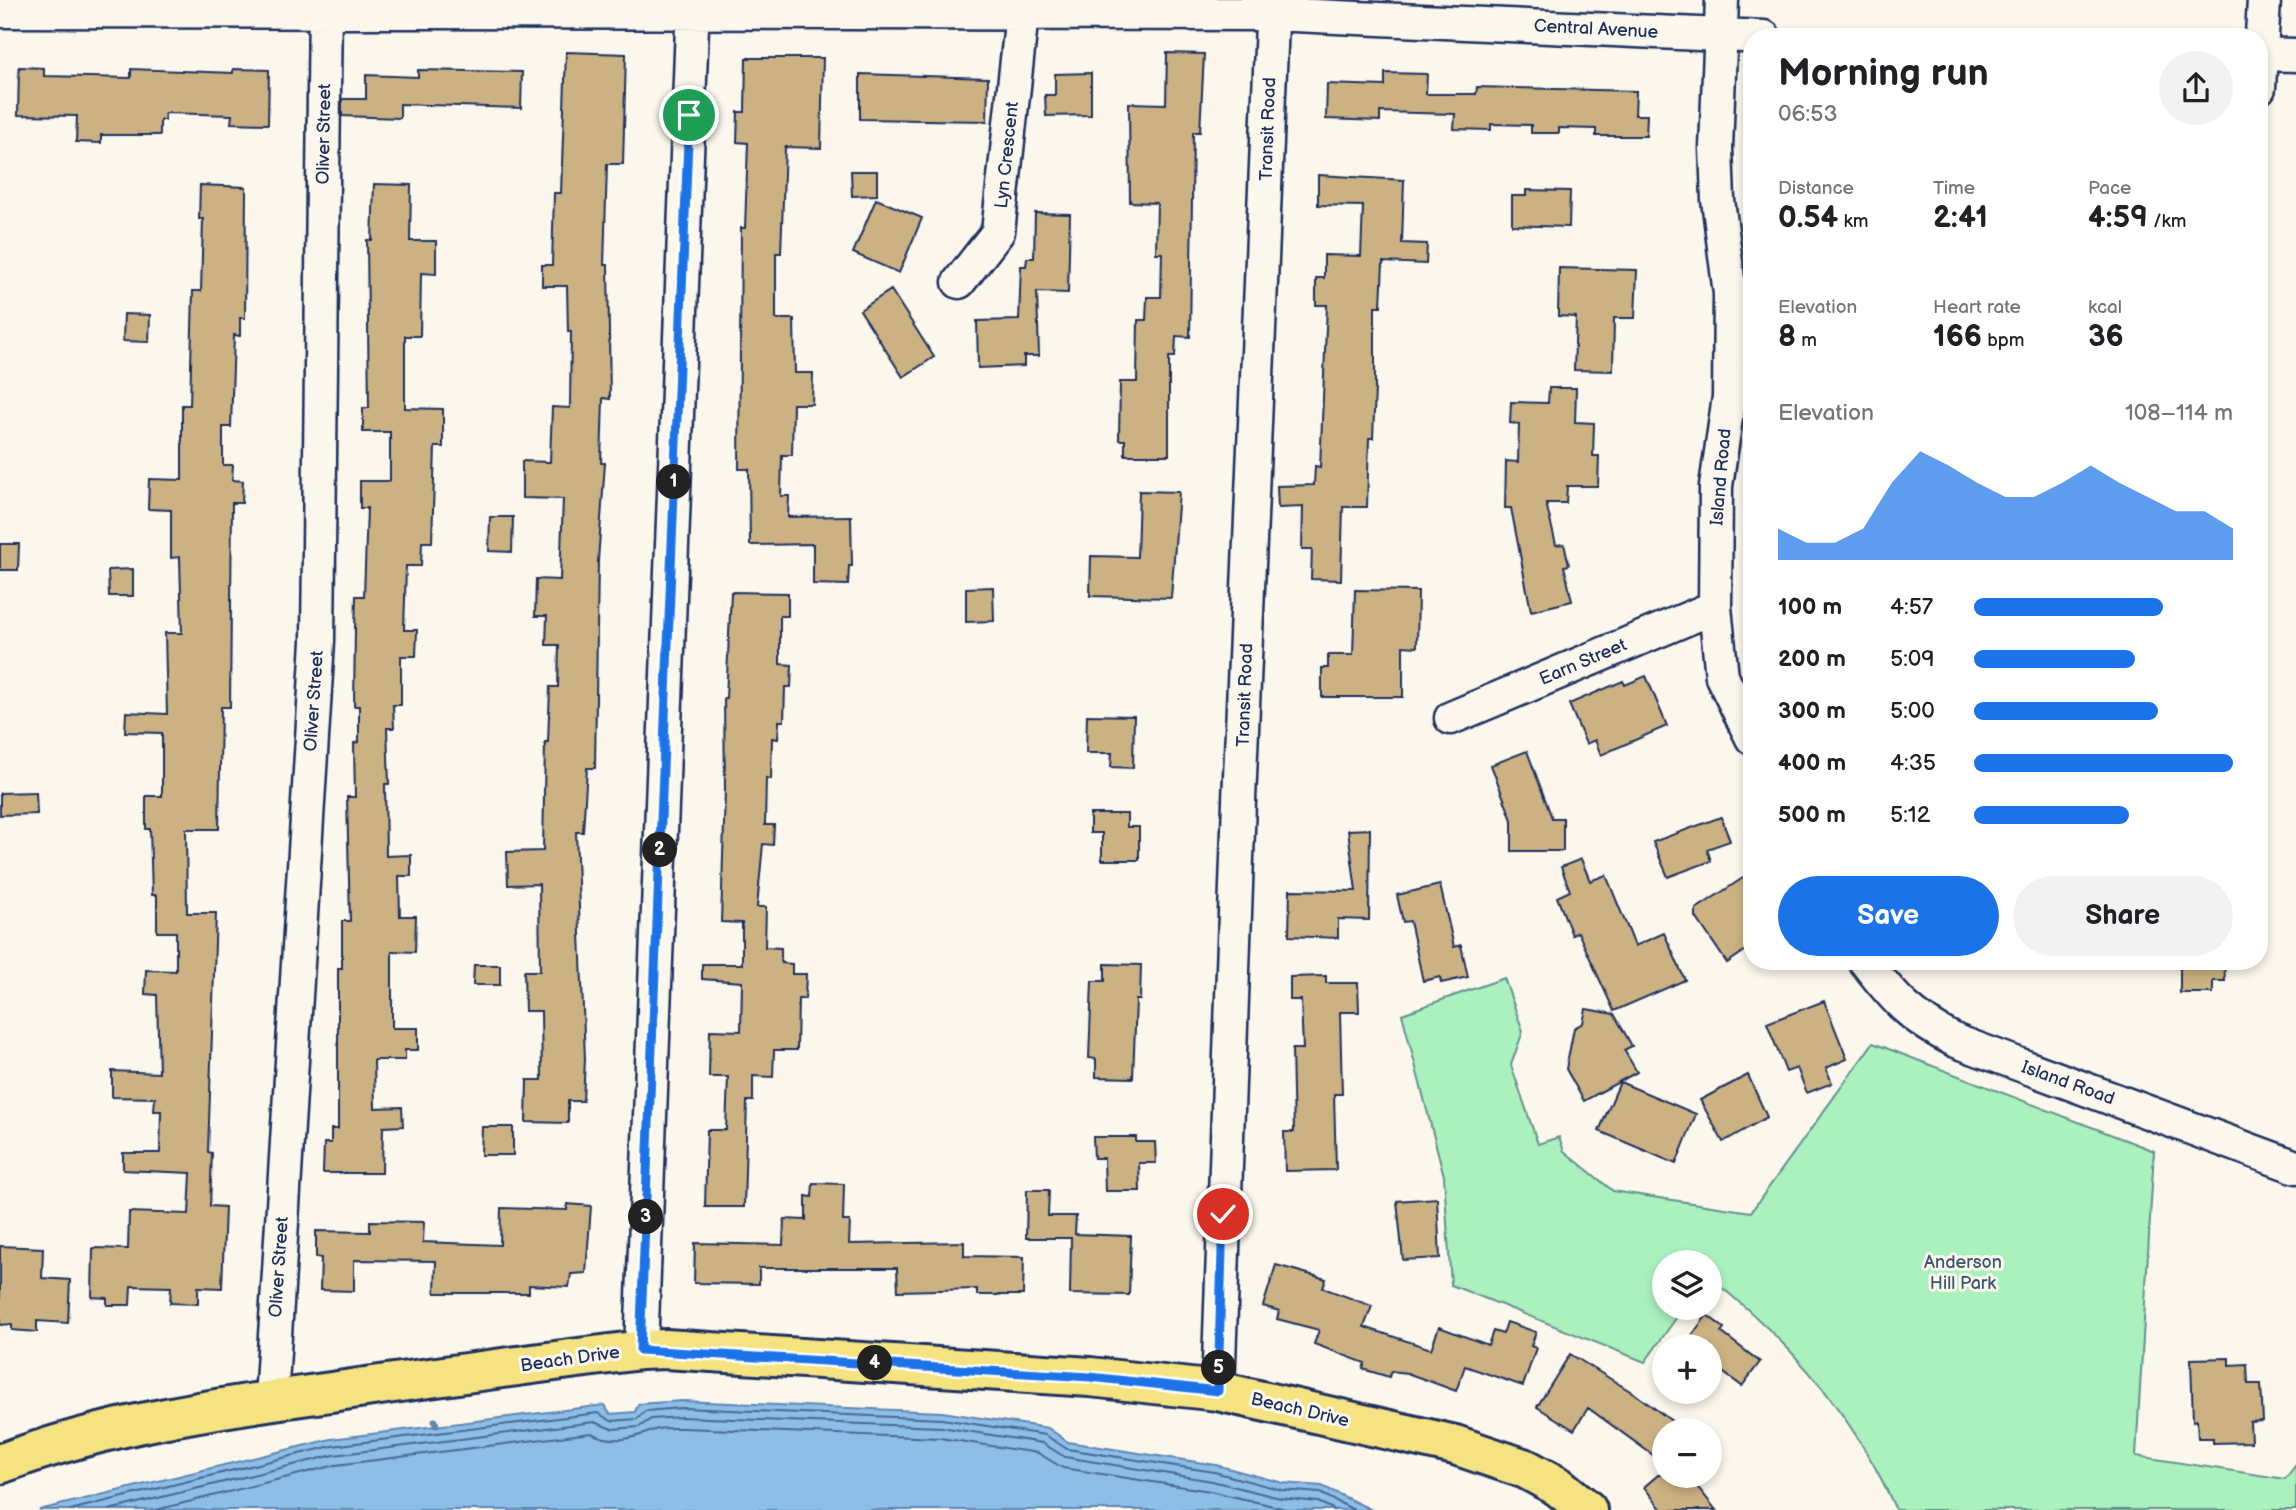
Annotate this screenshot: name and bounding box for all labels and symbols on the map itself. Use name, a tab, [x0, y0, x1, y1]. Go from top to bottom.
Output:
street label: Central Avenue	[1533, 15, 1659, 43]
street label: Transit Road	[1256, 77, 1280, 181]
street label: Oliver Street	[313, 83, 335, 185]
pin	[659, 85, 719, 145]
street label: Lyn Crescent	[991, 100, 1023, 209]
street label: Island Road	[1706, 428, 1736, 526]
pin: 1	[656, 464, 692, 500]
street label: Earn Street	[1536, 634, 1630, 690]
street label: Transit Road	[1233, 643, 1257, 747]
street label: Oliver Street	[300, 649, 328, 752]
pin: 2	[642, 832, 678, 868]
street label: Island Road	[2019, 1056, 2117, 1110]
pin	[1193, 1184, 1253, 1244]
pin: 3	[628, 1200, 664, 1234]
street label: Oliver Street	[265, 1215, 293, 1318]
park label: Anderson Hill Park	[1924, 1252, 2002, 1294]
street label: Beach Drive	[519, 1342, 621, 1376]
pin: 4	[858, 1346, 892, 1380]
pin: 5	[1202, 1350, 1236, 1386]
street label: Beach Drive	[1249, 1389, 1351, 1432]

